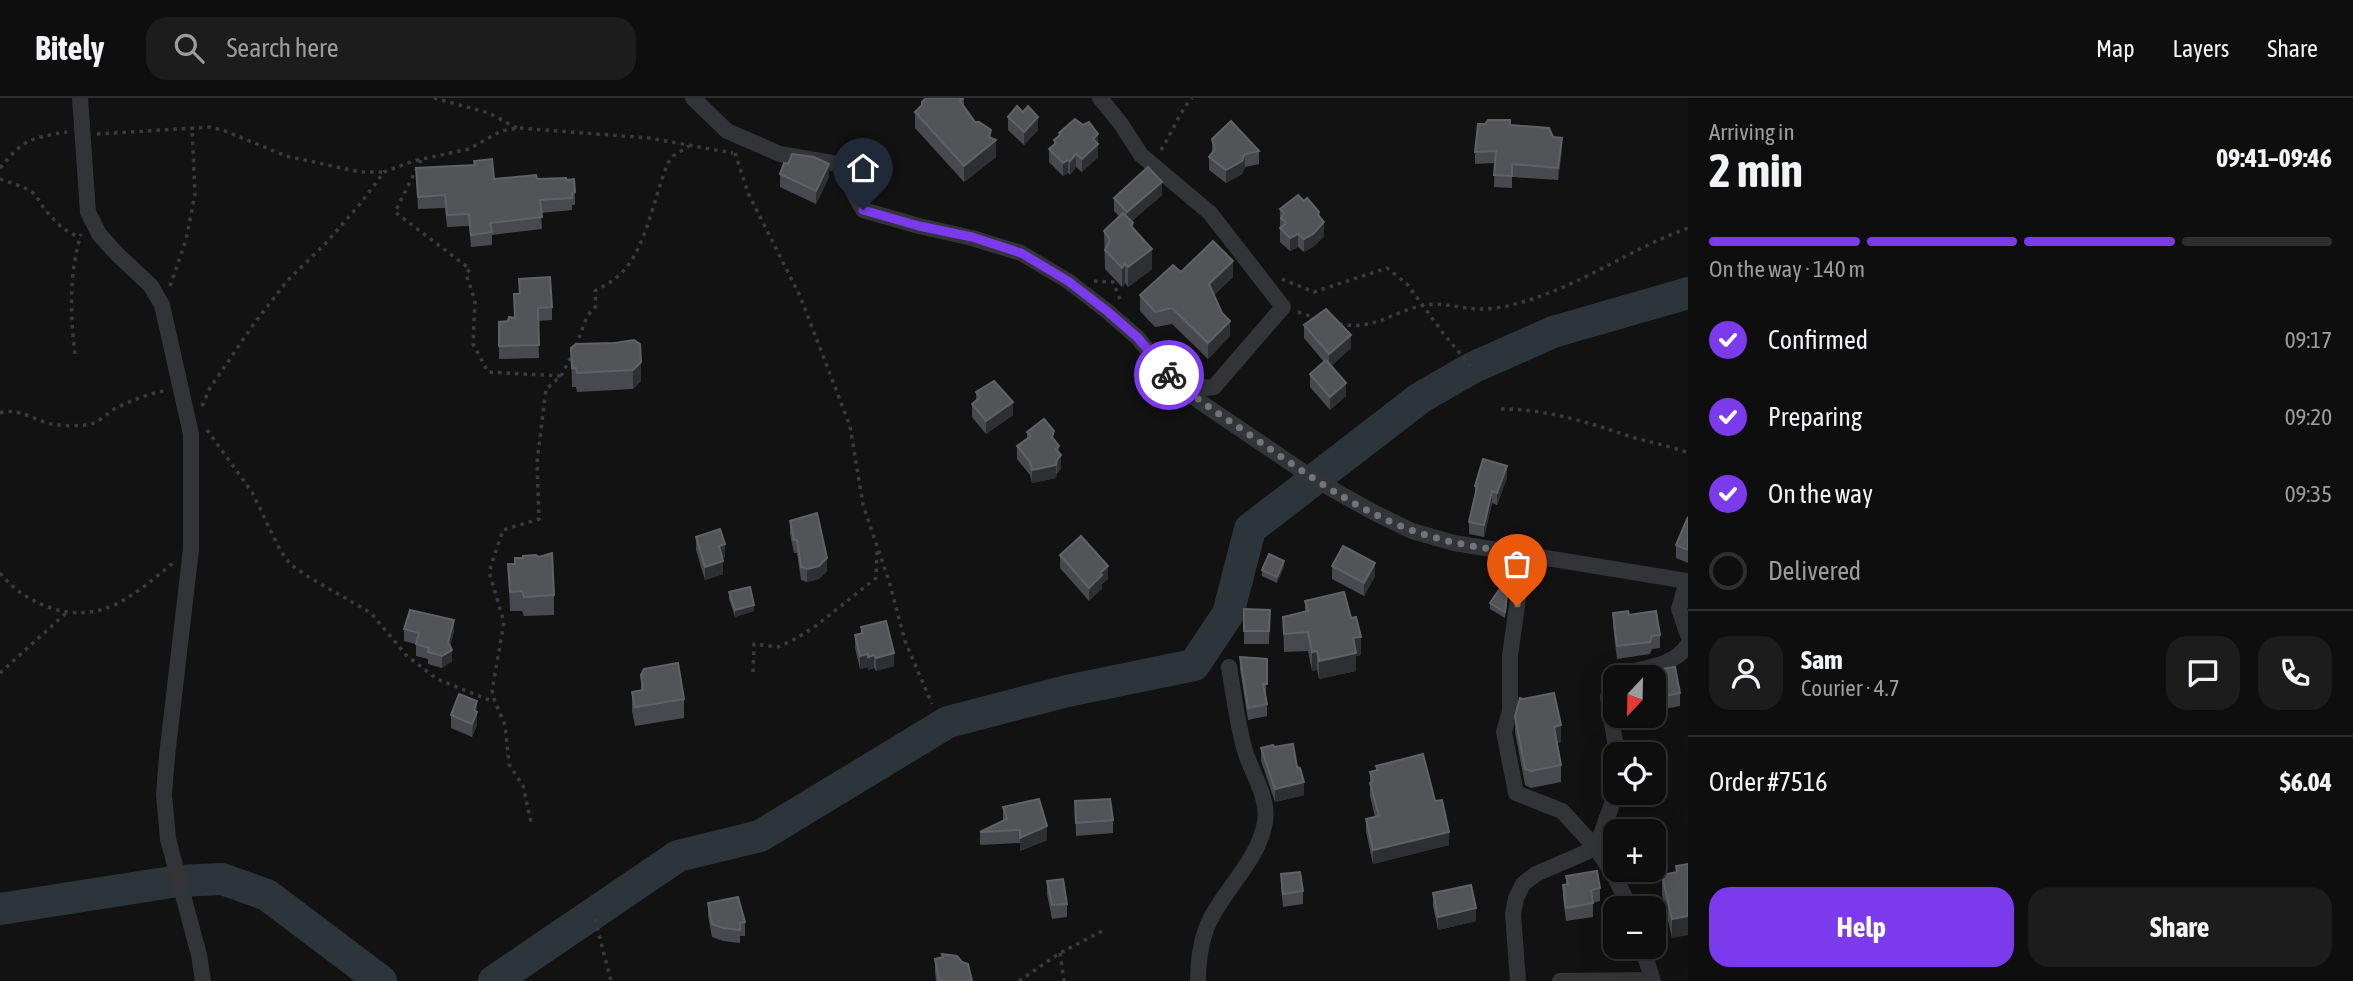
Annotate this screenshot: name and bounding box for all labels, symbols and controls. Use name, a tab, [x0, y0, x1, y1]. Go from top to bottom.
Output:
search box	[146, 17, 636, 80]
text: Bitely	[35, 29, 104, 67]
icon: search	[170, 29, 208, 67]
text: Search here	[226, 33, 339, 63]
text: Map	[2096, 35, 2135, 62]
text: Layers	[2173, 35, 2229, 62]
text: Share	[2267, 35, 2318, 62]
text: Arriving in	[1709, 119, 1795, 145]
pin	[833, 138, 893, 210]
text: 09:41–09:46	[2216, 143, 2332, 173]
text: 2 min	[1709, 144, 1803, 197]
icon: home	[844, 149, 882, 187]
text: On the way · 140 m	[1709, 256, 1865, 282]
icon: check	[1709, 321, 1747, 359]
text: Confirmed	[1768, 325, 1868, 355]
text: 09:17	[2285, 327, 2332, 353]
courier	[1134, 340, 1204, 410]
icon: bike	[1150, 356, 1188, 394]
icon: check	[1709, 398, 1747, 436]
text: Preparing	[1768, 402, 1862, 432]
text: 09:20	[2285, 404, 2332, 430]
icon: check	[1709, 475, 1747, 513]
text: On the way	[1768, 479, 1873, 509]
text: 09:35	[2285, 481, 2332, 507]
pin	[1487, 534, 1547, 606]
icon: bag	[1498, 545, 1536, 583]
text: Delivered	[1768, 556, 1861, 586]
button: person	[1709, 636, 1783, 710]
button: chat	[2166, 636, 2240, 710]
button: phone	[2258, 636, 2332, 710]
text: Sam	[1801, 645, 1843, 675]
north arrow	[1603, 665, 1666, 728]
map controls	[1603, 665, 1666, 959]
text: Courier · 4.7	[1801, 675, 1900, 701]
button: locate	[1603, 742, 1666, 805]
text: Order #7516	[1709, 767, 1828, 797]
text: $6.04	[2280, 767, 2332, 797]
button: +	[1603, 819, 1666, 882]
button: Help	[1709, 887, 2014, 967]
button: Share	[2028, 887, 2332, 967]
button: −	[1603, 896, 1666, 959]

